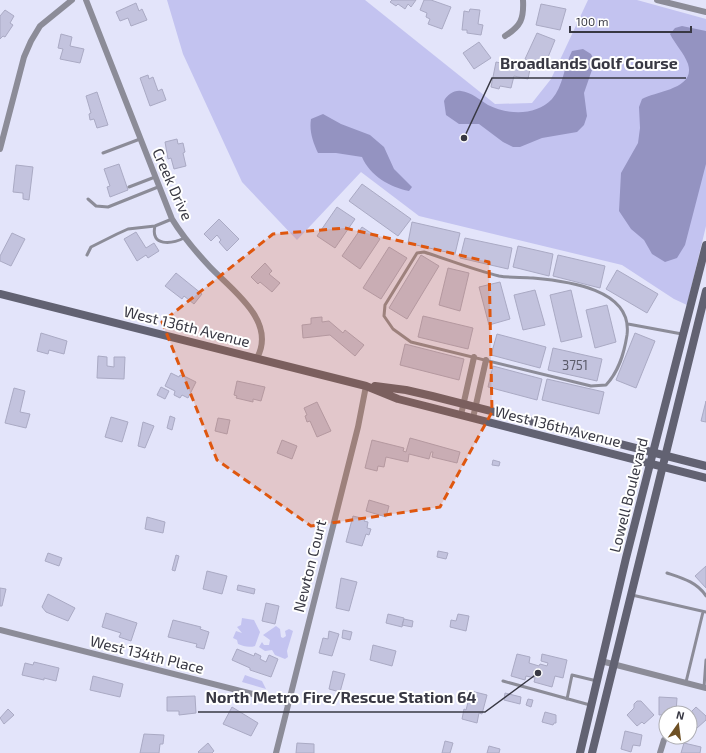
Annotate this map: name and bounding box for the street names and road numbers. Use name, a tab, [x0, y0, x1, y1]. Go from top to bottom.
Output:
street label: Creek Drive	[149, 145, 197, 223]
street label: West 136th Avenue	[122, 302, 252, 350]
street label: West 136th Avenue	[493, 402, 623, 450]
street label: Lowell Boulevard	[605, 436, 651, 554]
street label: Newton Court	[289, 518, 329, 614]
street label: West 134th Place	[88, 631, 206, 677]

